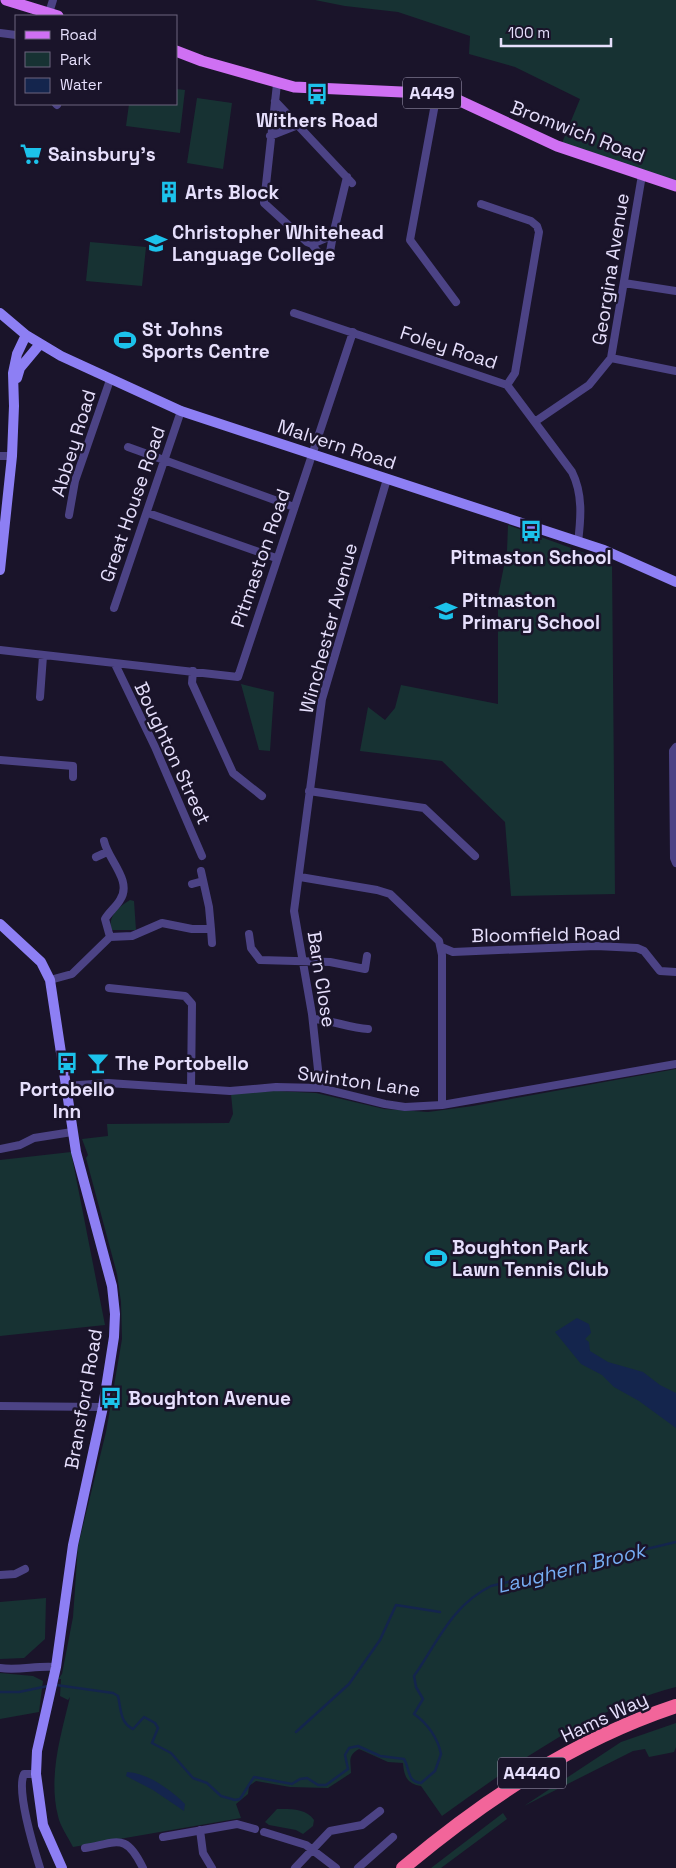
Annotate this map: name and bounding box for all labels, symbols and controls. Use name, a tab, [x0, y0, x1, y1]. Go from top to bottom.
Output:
legend	[15, 15, 178, 105]
scale bar	[501, 15, 611, 47]
text: 100 m	[508, 23, 550, 42]
text: Road	[60, 25, 97, 44]
text: Park	[60, 50, 91, 69]
text: Water	[60, 75, 103, 94]
road number: A449	[403, 78, 461, 109]
bus stop icon: Withers Road	[304, 81, 330, 107]
street label: Bromwich Road	[507, 94, 648, 169]
place label: Withers Road	[256, 108, 378, 133]
supermarket icon: Sainsbury's	[18, 141, 44, 167]
place label: Sainsbury's	[48, 142, 156, 167]
building icon: Arts Block	[156, 179, 182, 205]
place label: Arts Block	[185, 180, 279, 205]
street label: Georgina Avenue	[586, 191, 635, 347]
place label: Christopher Whitehead Language College	[172, 220, 384, 267]
school or university icon: Christopher Whitehead Language College	[143, 230, 169, 256]
place label: St Johns Sports Centre	[142, 317, 270, 364]
street label: Foley Road	[397, 320, 501, 375]
sports icon: St Johns Sports Centre	[112, 327, 138, 353]
street label: Abbey Road	[45, 386, 102, 500]
street label: Malvern Road	[274, 414, 399, 475]
street label: Great House Road	[94, 423, 171, 585]
street label: Pitmaston Road	[225, 485, 296, 631]
bus stop icon: Pitmaston School	[518, 518, 544, 544]
street label: Winchester Avenue	[294, 540, 363, 716]
place label: Pitmaston School	[450, 545, 612, 570]
place label: Pitmaston Primary School	[462, 588, 600, 635]
school or university icon: Pitmaston Primary School	[433, 598, 459, 624]
street label: Boughton Street	[129, 678, 216, 828]
street label: Bloomfield Road	[471, 921, 621, 948]
street label: Barn Close	[302, 929, 341, 1029]
bus stop icon: Portobello Inn	[54, 1050, 80, 1076]
bar icon: The Portobello	[85, 1050, 111, 1076]
place label: The Portobello	[115, 1051, 249, 1076]
street label: Swinton Lane	[296, 1061, 422, 1102]
place label: Portobello Inn	[19, 1077, 115, 1124]
place label: Boughton Park Lawn Tennis Club	[452, 1235, 609, 1282]
sports icon: Boughton Park Lawn Tennis Club	[423, 1245, 449, 1271]
street label: Bransford Road	[59, 1327, 108, 1471]
bus stop icon: Boughton Avenue	[98, 1385, 124, 1411]
place label: Boughton Avenue	[128, 1386, 291, 1411]
water label: Laughern Brook	[494, 1536, 650, 1599]
street label: Hams Way	[557, 1686, 652, 1748]
road number: A4440	[498, 1758, 566, 1789]

